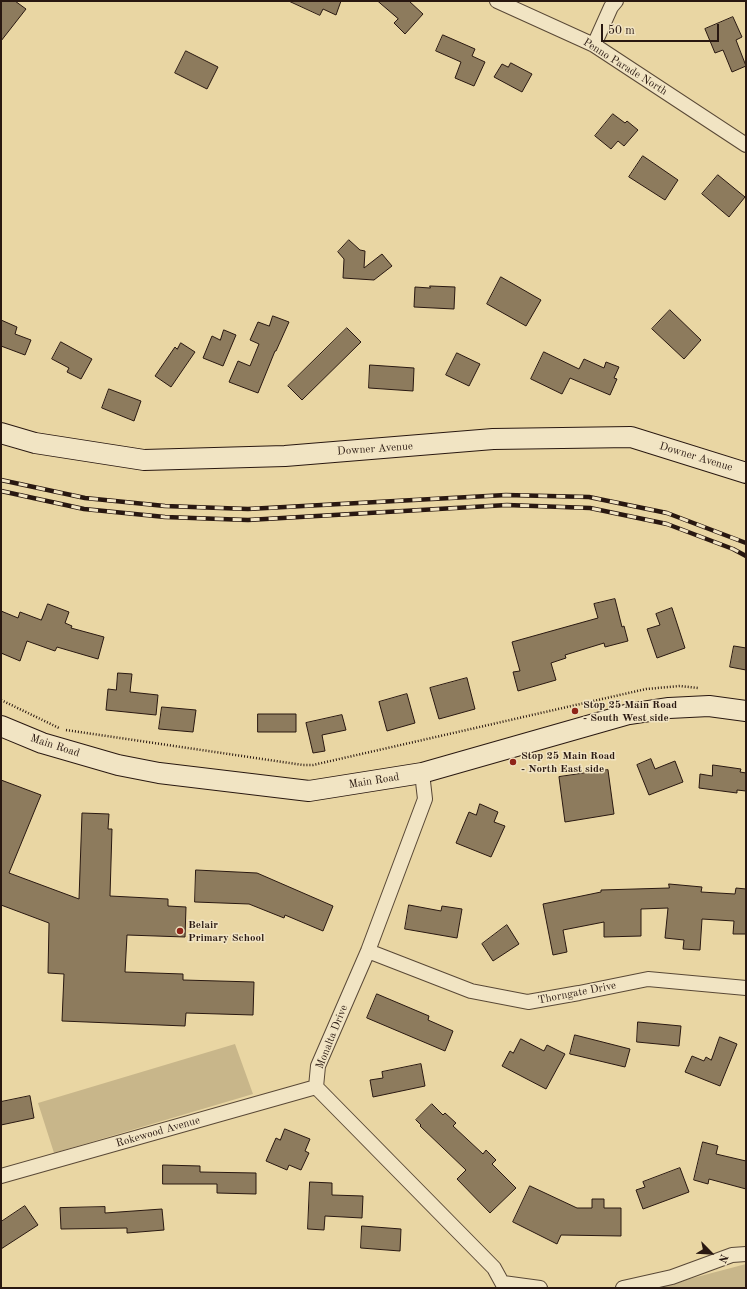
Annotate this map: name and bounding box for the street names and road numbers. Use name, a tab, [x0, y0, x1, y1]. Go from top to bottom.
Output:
street label: Penno Parade North	[580, 36, 670, 98]
street label: Downer Avenue	[337, 440, 413, 458]
street label: Downer Avenue	[658, 440, 734, 474]
street label: Main Road	[29, 732, 81, 760]
street label: Main Road	[348, 770, 400, 792]
street label: Thorngate Drive	[537, 979, 617, 1007]
street label: Monalta Drive	[313, 1003, 351, 1071]
street label: Rokewood Avenue	[114, 1114, 202, 1150]

